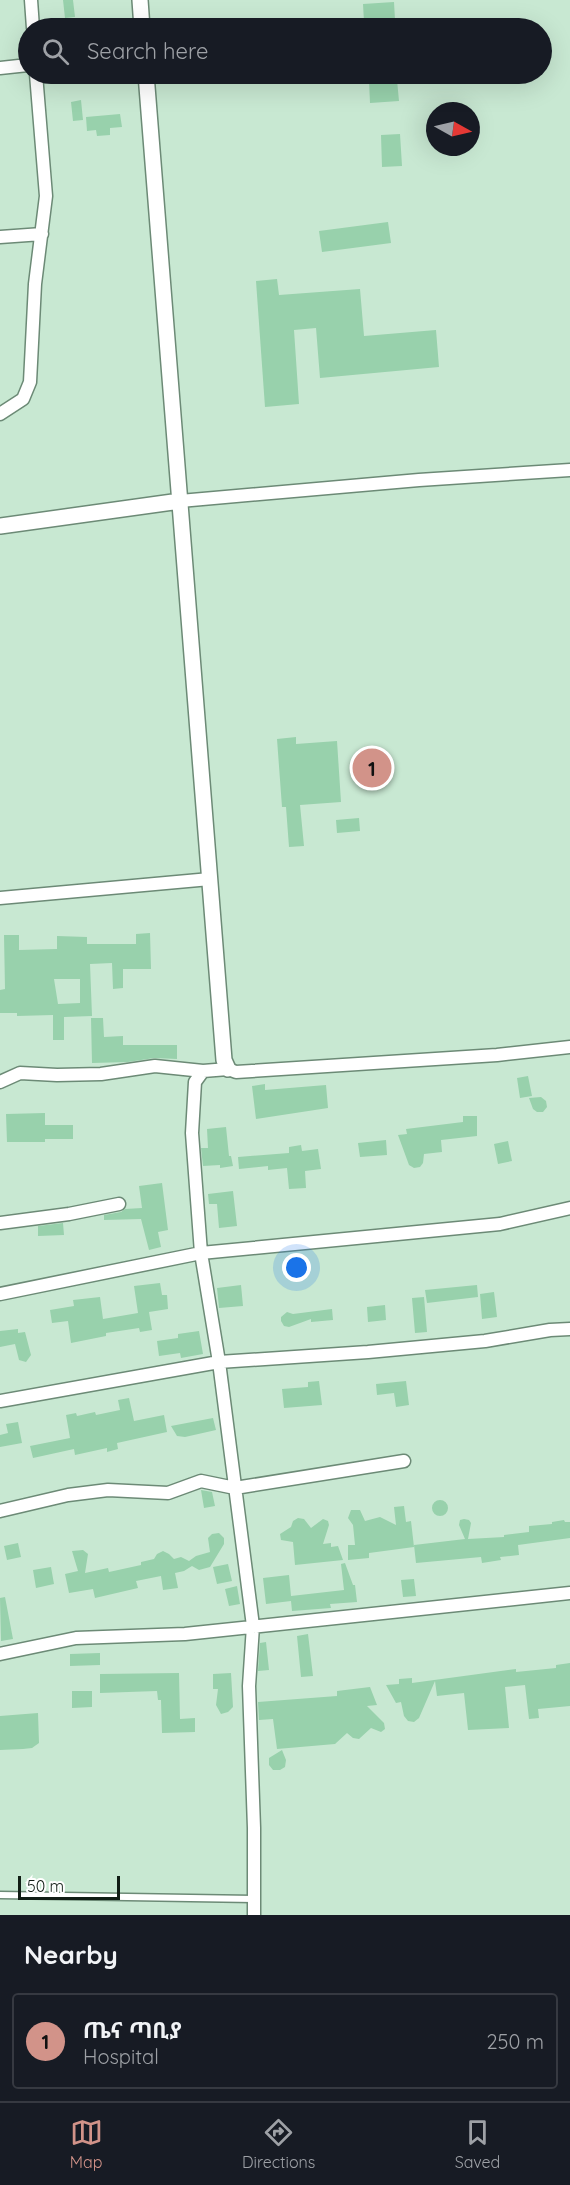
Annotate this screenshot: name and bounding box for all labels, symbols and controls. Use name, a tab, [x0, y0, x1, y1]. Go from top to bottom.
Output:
search box	[18, 18, 552, 84]
icon: search	[39, 35, 72, 68]
text: Search here	[87, 37, 208, 65]
north arrow	[426, 102, 480, 156]
pin: 1	[352, 746, 392, 790]
your location	[282, 1253, 311, 1282]
scale bar	[18, 1873, 120, 1900]
text: 50 m	[27, 1876, 64, 1896]
text: Nearby	[24, 1938, 118, 1971]
text: ጤና ጣቢያ	[83, 2016, 182, 2044]
text: 1	[42, 2029, 49, 2054]
text: 250 m	[486, 2029, 544, 2054]
text: Hospital	[83, 2044, 159, 2069]
tab: Map	[70, 2116, 103, 2172]
tab: Directions	[242, 2116, 315, 2172]
tab: Saved	[455, 2116, 500, 2172]

